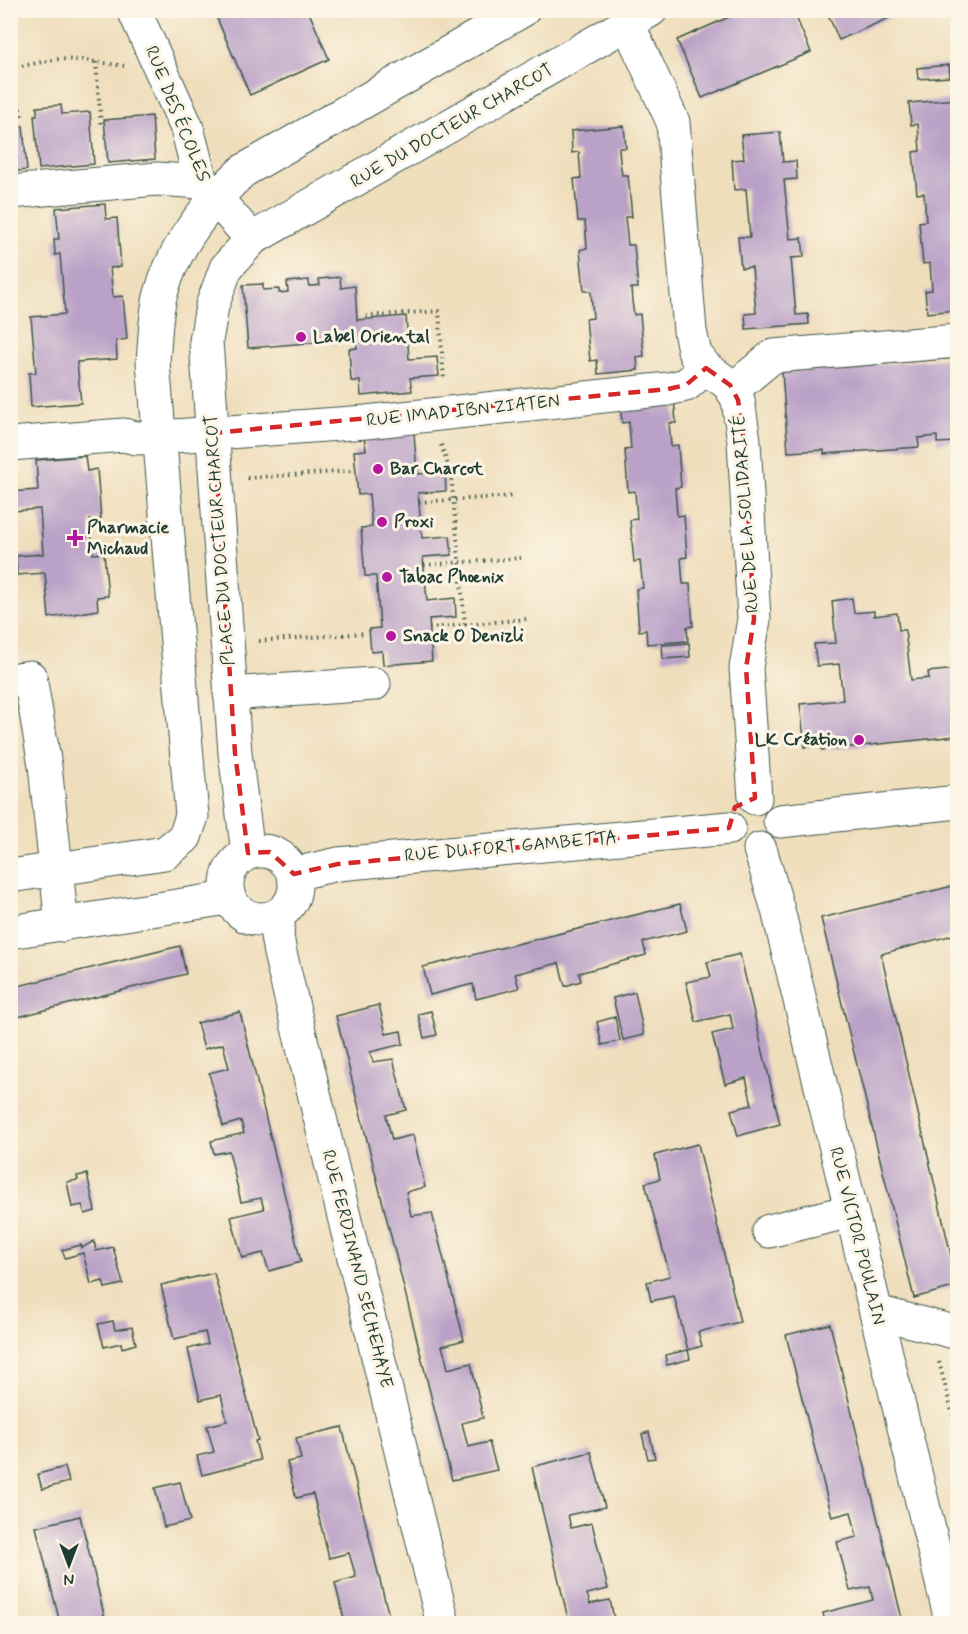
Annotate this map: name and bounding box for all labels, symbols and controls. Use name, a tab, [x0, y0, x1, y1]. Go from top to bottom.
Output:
street label: RUE DES ÉCOLES	[139, 42, 215, 186]
street label: RUE DU DOCTEUR CHARCOT	[346, 58, 558, 194]
place label: Label Oriental	[313, 325, 430, 349]
marker: Label Oriental	[294, 330, 308, 344]
street label: RUE IMAD IBN ZIATEN	[365, 389, 561, 433]
street label: PLACE DU DOCTEUR CHARCOT	[199, 414, 241, 666]
street label: RUE DE LA SOLIDARITÉ	[727, 414, 765, 614]
place label: Bar Charcot	[390, 457, 484, 481]
marker: Bar Charcot	[371, 462, 385, 476]
place label: Proxi	[394, 510, 434, 534]
marker: Proxi	[375, 515, 389, 529]
place label: Pharmacie Michaud	[87, 516, 169, 561]
marker: Pharmacie Michaud	[68, 531, 82, 545]
place label: Tabac Phœnix	[399, 565, 504, 589]
marker: Tabac Phœnix	[380, 570, 394, 584]
place label: Snack O Denizli	[403, 624, 524, 648]
marker: Snack O Denizli	[384, 629, 398, 643]
place label: LK Création	[755, 728, 847, 752]
marker: LK Création	[852, 733, 866, 747]
street label: RUE DU FORT GAMBETTA	[404, 826, 618, 868]
street label: RUE VICTOR POULAIN	[823, 1145, 891, 1327]
street label: RUE FERDINAND SECHEHAYE	[316, 1147, 398, 1391]
north arrow	[39, 1535, 99, 1595]
text: N	[64, 1568, 74, 1589]

